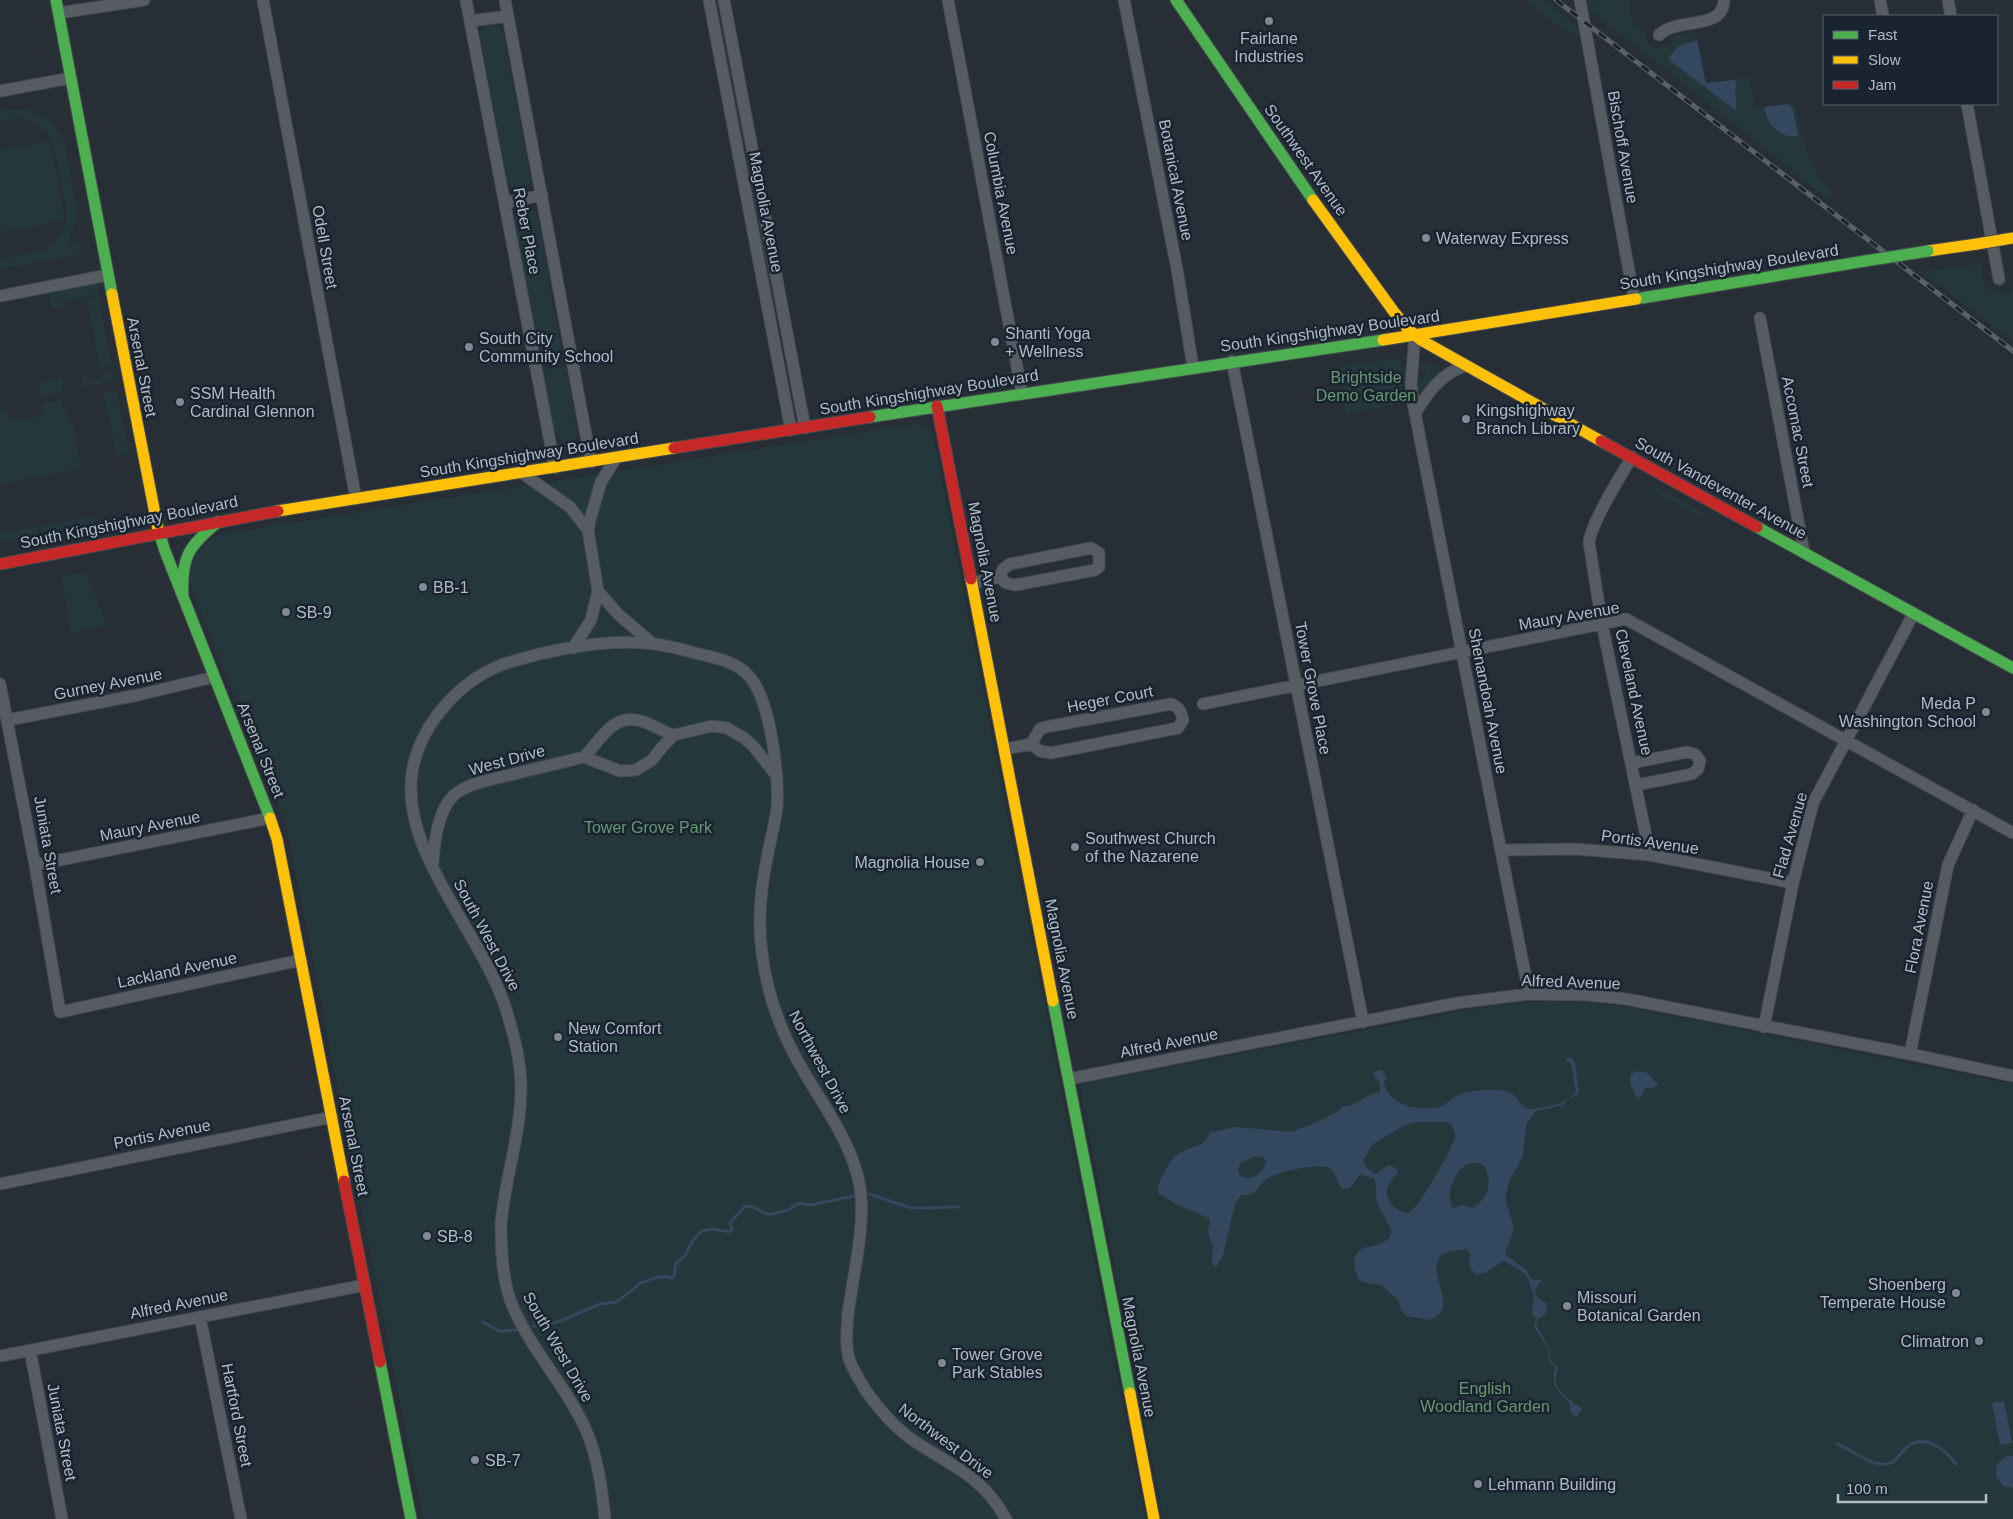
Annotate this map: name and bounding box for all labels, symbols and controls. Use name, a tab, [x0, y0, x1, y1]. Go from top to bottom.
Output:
marker: Fairlane Industries	[1263, 15, 1275, 27]
legend	[1823, 15, 1998, 105]
text: Fast	[1868, 26, 1898, 43]
place label: Fairlane Industries	[1234, 30, 1304, 65]
text: Slow	[1868, 51, 1901, 68]
text: Jam	[1868, 76, 1896, 93]
street label: Bischoff Avenue	[1605, 89, 1641, 205]
street label: Southwest Avenue	[1261, 101, 1351, 219]
street label: Botanical Avenue	[1156, 118, 1196, 242]
street label: Columbia Avenue	[981, 130, 1021, 256]
street label: Magnolia Avenue	[746, 150, 786, 274]
street label: Reber Place	[510, 186, 544, 276]
street label: Odell Street	[309, 204, 341, 291]
place label: Waterway Express	[1436, 230, 1569, 247]
marker: Waterway Express	[1420, 232, 1432, 244]
street label: South Kingshighway Boulevard	[1618, 241, 1840, 293]
street label: South Kingshighway Boulevard	[1219, 307, 1441, 355]
street label: Arsenal Street	[124, 316, 160, 419]
place label: Shanti Yoga + Wellness	[1005, 325, 1091, 360]
place label: South City Community School	[479, 330, 613, 365]
marker: Shanti Yoga + Wellness	[989, 336, 1001, 348]
marker: South City Community School	[463, 341, 475, 353]
street label: South Kingshighway Boulevard	[818, 366, 1040, 418]
park label: Brightside Demo Garden	[1316, 369, 1416, 404]
street label: Accomac Street	[1779, 375, 1817, 490]
place label: SSM Health Cardinal Glennon	[190, 385, 315, 420]
marker: SSM Health Cardinal Glennon	[174, 396, 186, 408]
place label: Kingshighway Branch Library	[1476, 402, 1580, 437]
marker: Kingshighway Branch Library	[1460, 413, 1472, 425]
street label: South Kingshighway Boulevard	[418, 429, 640, 481]
street label: South Vandeventer Avenue	[1632, 434, 1810, 542]
street label: South Kingshighway Boulevard	[19, 493, 239, 551]
street label: Magnolia Avenue	[965, 500, 1005, 624]
place label: BB-1	[433, 579, 469, 596]
marker: BB-1	[417, 581, 429, 593]
street label: Maury Avenue	[1517, 599, 1621, 633]
place label: SB-9	[296, 604, 332, 621]
marker: SB-9	[280, 606, 292, 618]
street label: Tower Grove Place	[1292, 620, 1334, 756]
street label: Shenandoah Avenue	[1466, 627, 1511, 776]
street label: Cleveland Avenue	[1612, 627, 1656, 757]
street label: Gurney Avenue	[52, 665, 164, 703]
street label: Heger Court	[1066, 682, 1155, 716]
place label: Meda P Washington School	[1839, 695, 1976, 730]
street label: Arsenal Street	[234, 700, 288, 801]
marker: Meda P Washington School	[1980, 706, 1992, 718]
street label: West Drive	[467, 742, 547, 778]
street label: Flad Avenue	[1770, 790, 1810, 880]
street label: Juniata Street	[31, 795, 65, 896]
street label: Maury Avenue	[98, 808, 202, 844]
park label: Tower Grove Park	[584, 819, 713, 836]
street label: Portis Avenue	[1600, 827, 1700, 857]
place label: Southwest Church of the Nazarene	[1085, 830, 1216, 865]
marker: Southwest Church of the Nazarene	[1069, 841, 1081, 853]
place label: Magnolia House	[854, 854, 970, 871]
marker: Magnolia House	[974, 856, 986, 868]
street label: South West Drive	[450, 876, 524, 994]
street label: Flora Avenue	[1902, 879, 1936, 975]
street label: Magnolia Avenue	[1042, 897, 1082, 1021]
street label: Lackland Avenue	[116, 949, 238, 991]
street label: Alfred Avenue	[1521, 972, 1621, 992]
street label: Northwest Drive	[786, 1008, 854, 1116]
place label: New Comfort Station	[568, 1020, 662, 1055]
street label: Alfred Avenue	[1119, 1025, 1219, 1061]
marker: New Comfort Station	[552, 1031, 564, 1043]
street label: Arsenal Street	[336, 1095, 372, 1198]
street label: Portis Avenue	[112, 1116, 212, 1152]
place label: SB-8	[437, 1228, 473, 1245]
marker: SB-8	[421, 1230, 433, 1242]
place label: Shoenberg Temperate House	[1820, 1276, 1946, 1311]
street label: Alfred Avenue	[129, 1286, 229, 1322]
marker: Shoenberg Temperate House	[1950, 1287, 1962, 1299]
street label: South West Drive	[520, 1289, 596, 1405]
place label: Missouri Botanical Garden	[1577, 1289, 1701, 1324]
street label: Magnolia Avenue	[1119, 1295, 1159, 1419]
marker: Missouri Botanical Garden	[1561, 1300, 1573, 1312]
place label: Climatron	[1901, 1333, 1969, 1350]
marker: Climatron	[1973, 1335, 1985, 1347]
place label: Tower Grove Park Stables	[952, 1346, 1043, 1381]
marker: Tower Grove Park Stables	[936, 1357, 948, 1369]
street label: Hartford Street	[219, 1362, 255, 1469]
park label: English Woodland Garden	[1420, 1380, 1550, 1415]
street label: Juniata Street	[44, 1382, 80, 1483]
street label: Northwest Drive	[895, 1400, 997, 1482]
place label: SB-7	[485, 1452, 521, 1469]
marker: SB-7	[469, 1454, 481, 1466]
scale bar	[1838, 1472, 1986, 1504]
place label: Lehmann Building	[1488, 1476, 1616, 1493]
marker: Lehmann Building	[1472, 1478, 1484, 1490]
text: 100 m	[1846, 1480, 1888, 1497]

